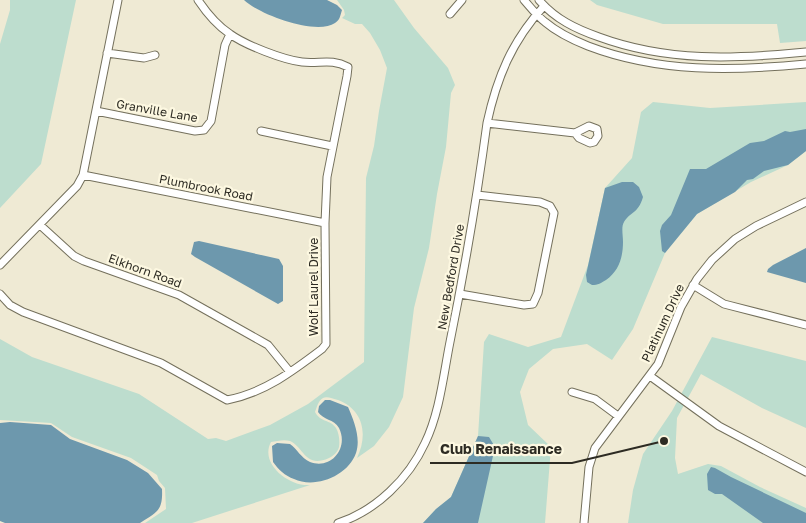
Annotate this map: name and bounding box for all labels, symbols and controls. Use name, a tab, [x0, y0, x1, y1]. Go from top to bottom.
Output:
street label: Granville Lane	[115, 96, 199, 125]
street label: Plumbrook Road	[158, 171, 254, 204]
street label: New Bedford Drive	[434, 223, 467, 331]
street label: Wolf Laurel Drive	[306, 238, 321, 336]
street label: Elkhorn Road	[106, 250, 184, 291]
street label: Platinum Drive	[638, 281, 687, 364]
callout: Club Renaissance	[430, 434, 572, 463]
text: Club Renaissance	[440, 440, 562, 457]

